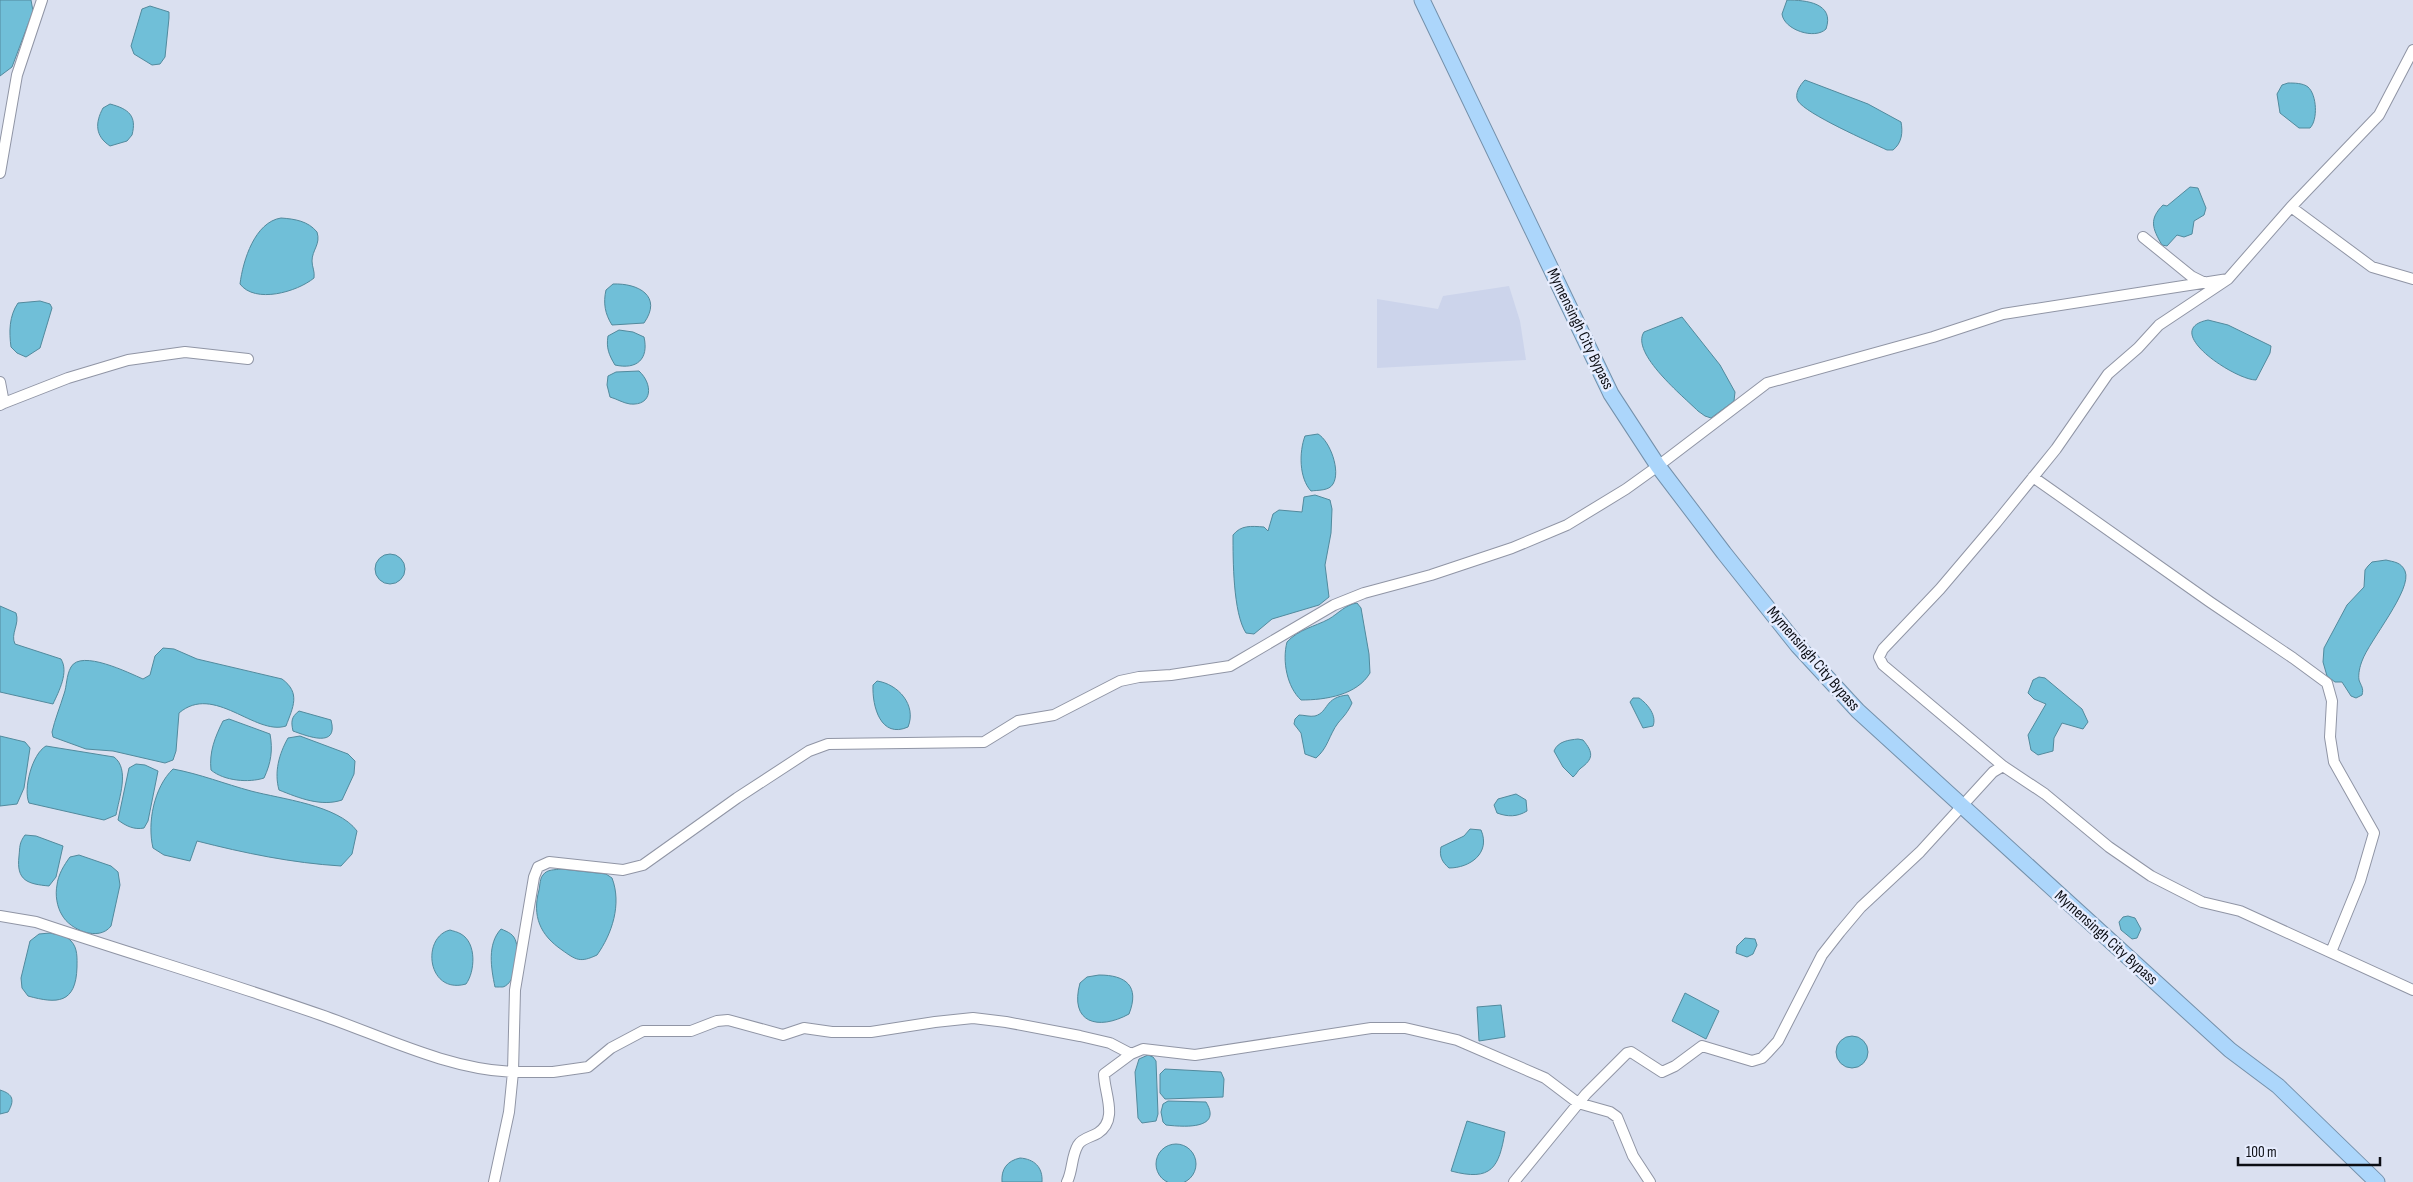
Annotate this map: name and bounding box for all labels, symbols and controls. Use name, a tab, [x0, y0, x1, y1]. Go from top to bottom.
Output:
street label: Mymensingh City Bypass	[1542, 265, 1618, 393]
street label: Mymensingh City Bypass	[1762, 603, 1864, 715]
street label: Mymensingh City Bypass	[2051, 887, 2162, 989]
scale bar	[2238, 1134, 2380, 1166]
text: 100 m	[2246, 1143, 2277, 1162]

